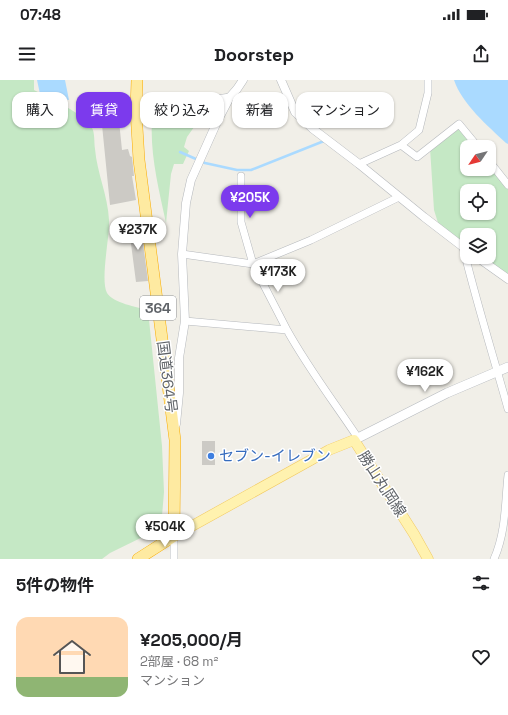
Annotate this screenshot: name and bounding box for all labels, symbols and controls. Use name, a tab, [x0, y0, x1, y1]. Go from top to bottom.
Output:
text: 07:48	[20, 5, 61, 24]
icon: menu	[16, 43, 38, 65]
text: Doorstep	[214, 43, 294, 66]
icon: share	[470, 43, 492, 65]
chip: 購入	[12, 92, 68, 128]
chip: 賃貸	[76, 92, 132, 128]
chip: 絞り込み	[140, 92, 224, 128]
chip: 新着	[232, 92, 288, 128]
chip: マンション	[296, 92, 394, 128]
north arrow	[460, 140, 496, 176]
map controls	[460, 140, 496, 264]
button: locate	[460, 184, 496, 220]
pin: ¥205K	[222, 185, 278, 219]
text: ¥205K	[230, 189, 270, 206]
pin: ¥237K	[110, 217, 166, 251]
text: ¥237K	[118, 221, 158, 238]
button: layers	[460, 228, 496, 264]
pin: ¥173K	[250, 259, 306, 293]
text: ¥173K	[259, 263, 297, 280]
road number: 364	[140, 296, 176, 320]
street label: 国道364号	[154, 340, 181, 414]
pin: ¥162K	[397, 359, 453, 393]
text: ¥162K	[406, 363, 444, 380]
place label: セブン-イレブン	[219, 446, 331, 465]
street label: 勝山丸岡線	[354, 447, 411, 520]
marker: セブン-イレブン	[206, 451, 216, 461]
pin: ¥504K	[137, 514, 193, 548]
text: ¥504K	[145, 518, 185, 535]
icon: filters	[470, 572, 492, 594]
text: 5件の物件	[16, 574, 94, 596]
text: ¥205,000/月	[140, 629, 243, 651]
icon: home	[48, 633, 96, 681]
icon: heart	[470, 646, 492, 668]
text: 2部屋 · 68 m²	[140, 653, 218, 670]
text: マンション	[140, 672, 205, 689]

